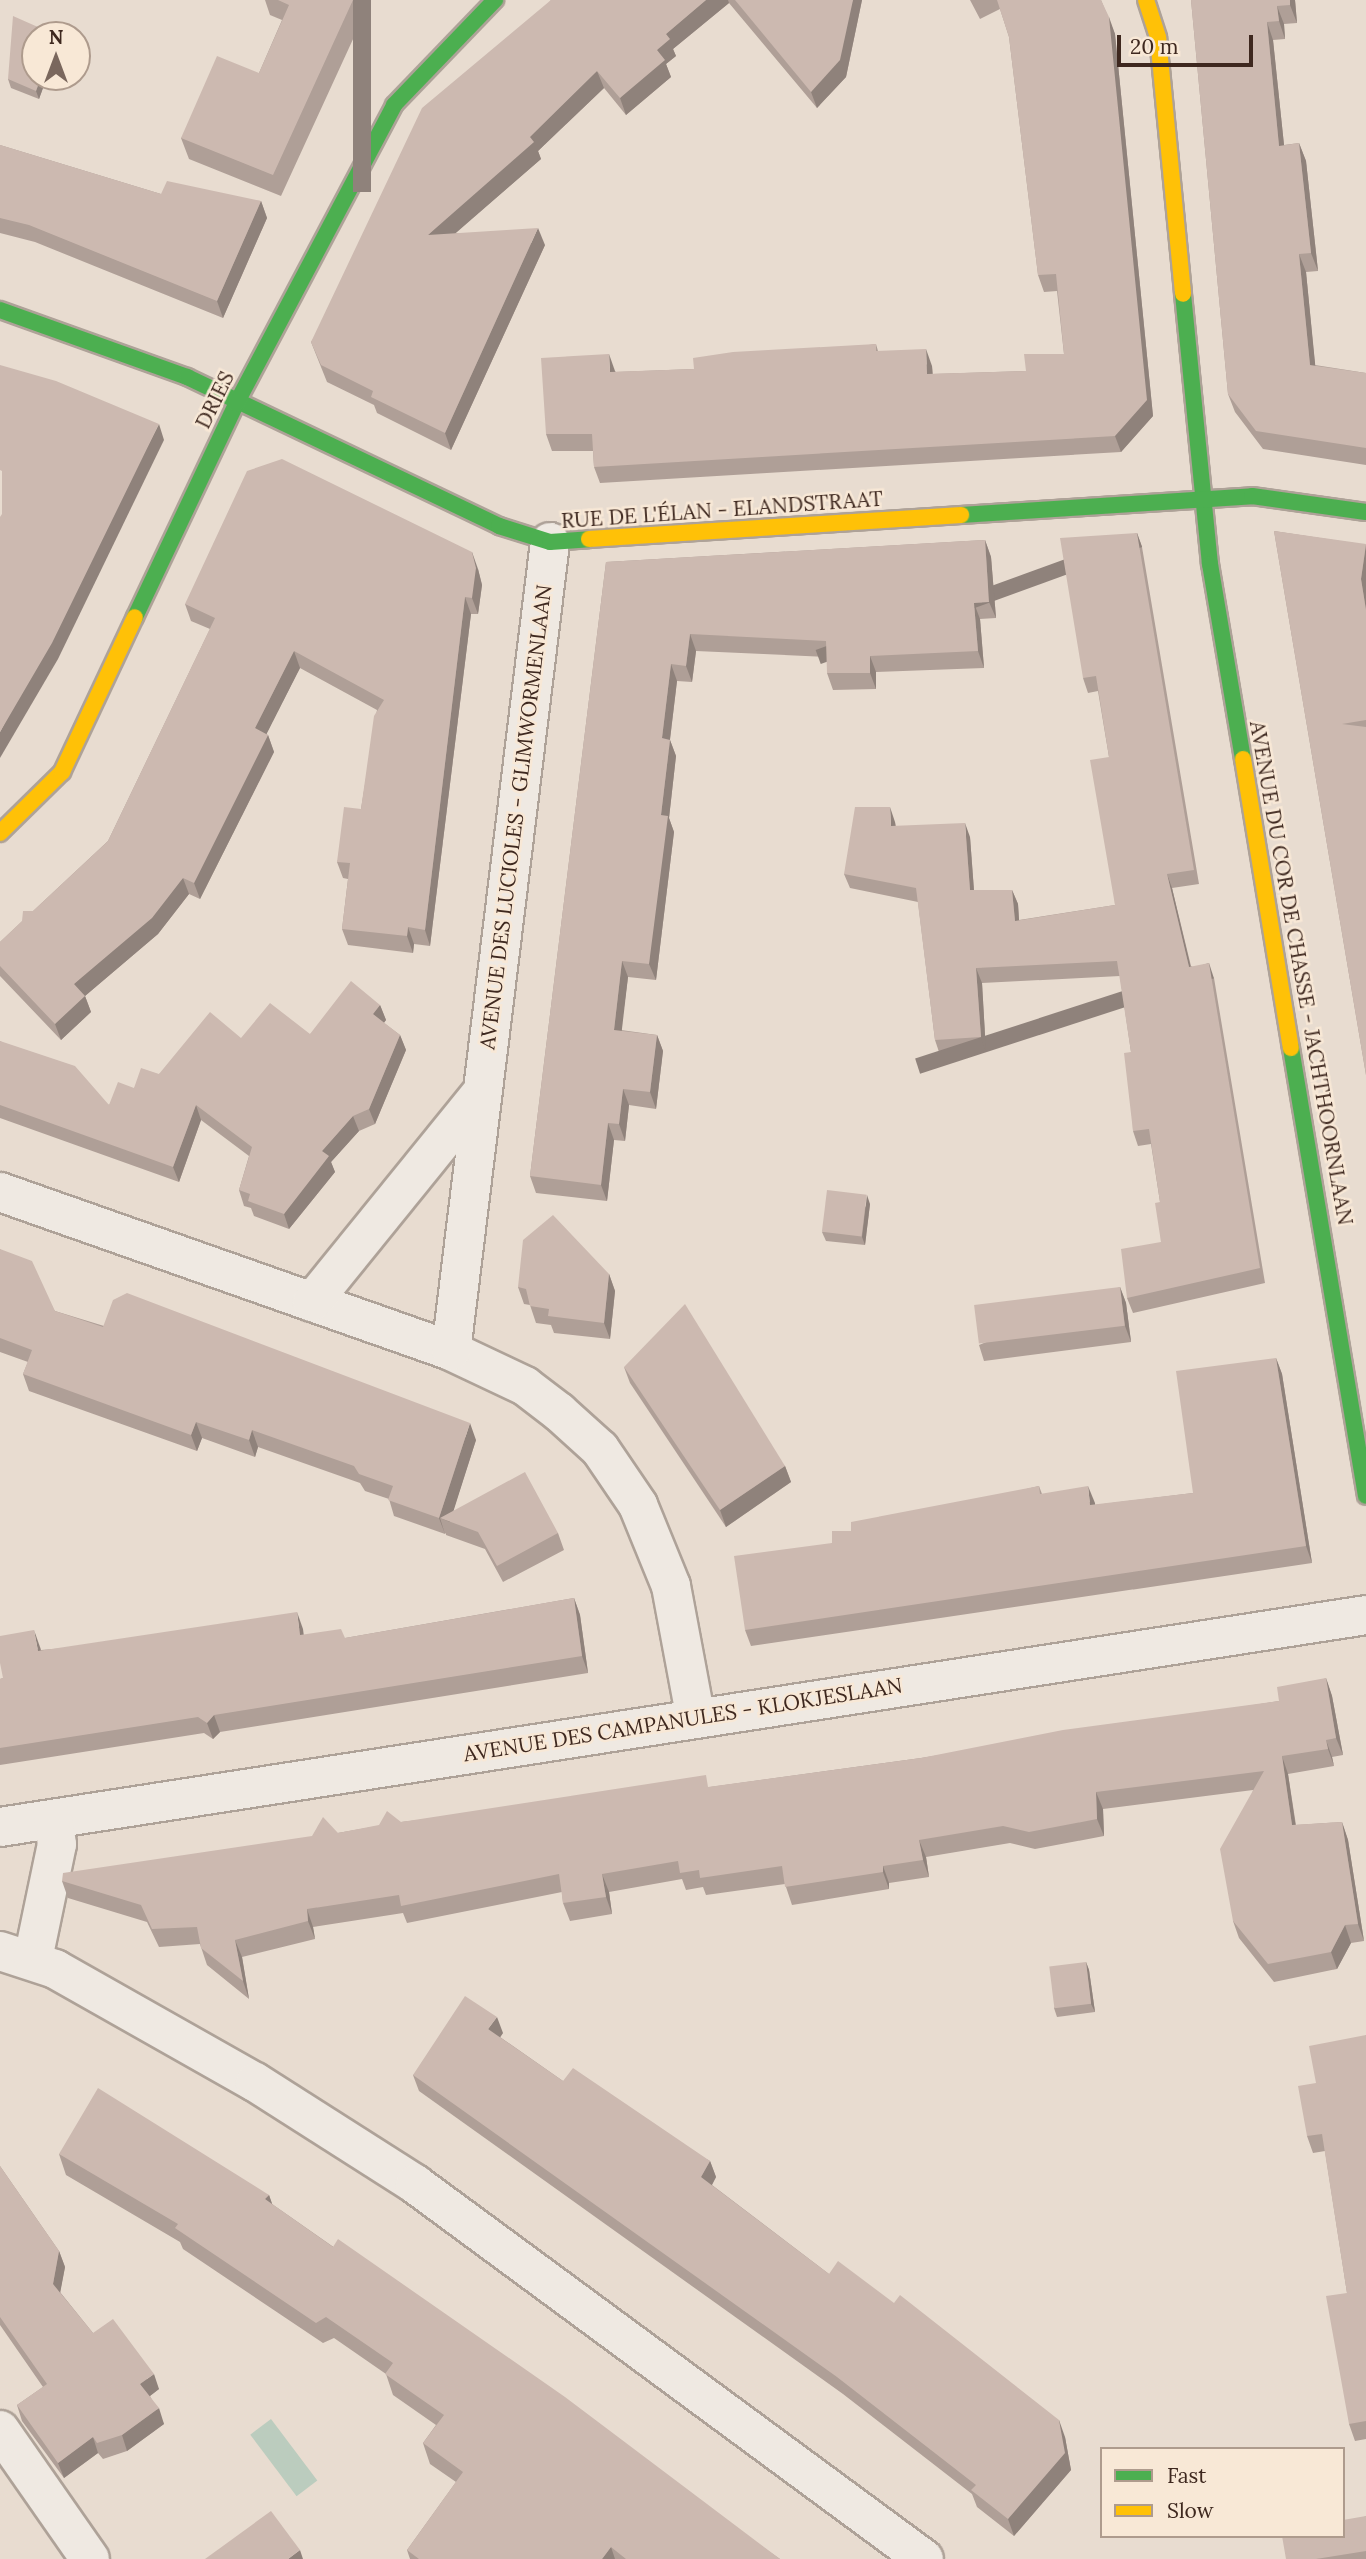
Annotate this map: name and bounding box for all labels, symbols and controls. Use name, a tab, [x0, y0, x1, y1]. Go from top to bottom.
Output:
north arrow	[21, 21, 91, 91]
scale bar	[1121, 21, 1258, 65]
text: N	[49, 25, 63, 49]
text: 20 m	[1130, 33, 1179, 60]
street label: DRIES	[190, 367, 240, 433]
street label: RUE DE L'ÉLAN - ELANDSTRAAT	[560, 486, 884, 534]
street label: AVENUE DES LUCIOLES - GLIMWORMENLAAN	[475, 583, 557, 1051]
street label: AVENUE DU COR DE CHASSE - JACHTHOORNLAAN	[1244, 719, 1358, 1227]
street label: AVENUE DES CAMPANULES - KLOKJESLAAN	[462, 1673, 904, 1767]
legend	[1100, 2447, 1345, 2538]
text: Fast	[1167, 2462, 1206, 2489]
text: Slow	[1167, 2497, 1214, 2524]

